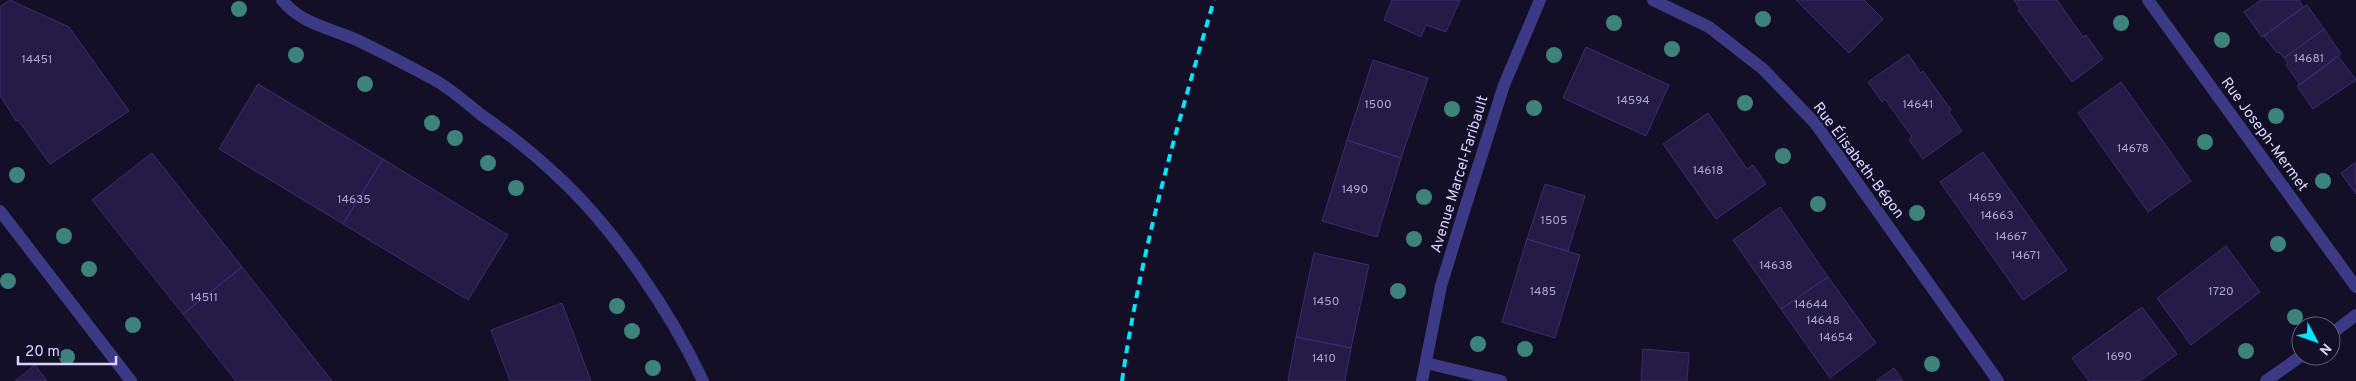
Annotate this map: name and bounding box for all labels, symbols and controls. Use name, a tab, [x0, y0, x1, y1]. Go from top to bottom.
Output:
house number: 14681	[2294, 51, 2324, 67]
house number: 14451	[21, 52, 53, 68]
street label: Rue Joseph-Mermet	[2216, 74, 2312, 196]
street label: Avenue Marcel-Faribault	[1427, 93, 1493, 256]
house number: 14594	[1616, 93, 1650, 109]
house number: 1500	[1364, 97, 1392, 113]
house number: 14641	[1903, 97, 1933, 113]
street label: Rue Élisabeth-Bégon	[1808, 98, 1908, 223]
house number: 14678	[2117, 141, 2149, 157]
house number: 14618	[1693, 163, 1723, 179]
house number: 1490	[1342, 182, 1368, 198]
house number: 14659	[1968, 190, 2002, 206]
house number: 14635	[337, 192, 371, 208]
house number: 14663	[1980, 208, 2014, 224]
house number: 1505	[1540, 213, 1568, 229]
house number: 14667	[1995, 229, 2027, 245]
house number: 14671	[2011, 248, 2041, 264]
house number: 14638	[1759, 258, 1793, 274]
house number: 1485	[1530, 284, 1556, 300]
house number: 1720	[2208, 284, 2234, 300]
house number: 14511	[190, 290, 218, 306]
house number: 1450	[1313, 294, 1339, 310]
house number: 14644	[1794, 297, 1828, 313]
house number: 14648	[1806, 313, 1840, 329]
north arrow	[2291, 316, 2341, 366]
house number: 14654	[1819, 330, 1853, 346]
scale bar	[18, 334, 115, 366]
text: N	[2315, 339, 2334, 358]
text: 20 m	[25, 343, 60, 362]
house number: 1690	[2106, 349, 2132, 365]
house number: 1410	[1312, 351, 1336, 367]

